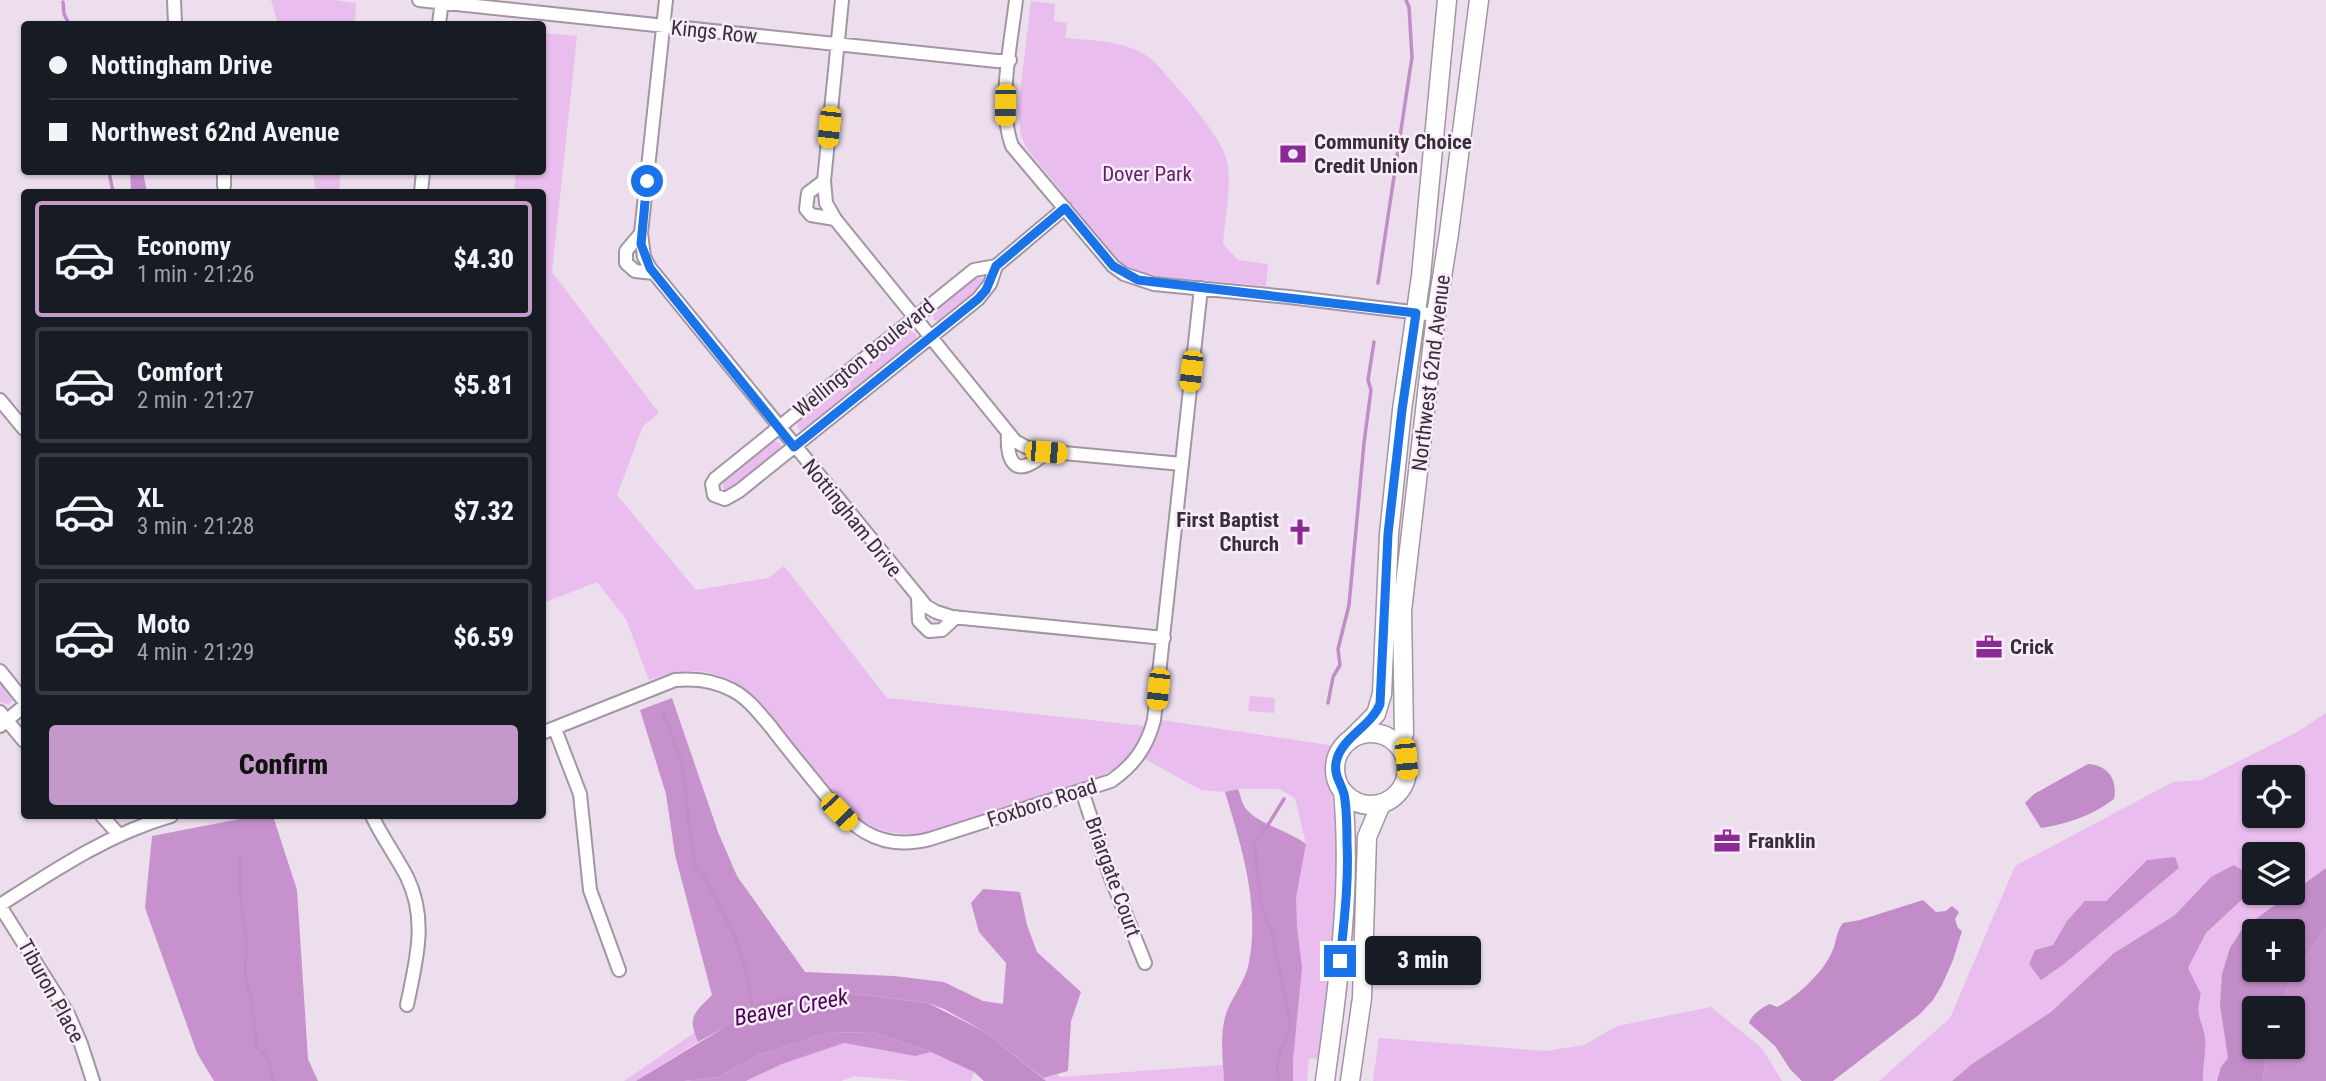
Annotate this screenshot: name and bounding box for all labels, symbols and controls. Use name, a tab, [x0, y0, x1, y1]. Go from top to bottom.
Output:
street label: Kings Row	[670, 16, 759, 48]
text: Nottingham Drive	[91, 50, 272, 80]
car	[995, 84, 1016, 126]
car	[817, 105, 842, 149]
text: Northwest 62nd Avenue	[91, 117, 339, 147]
place label: Community Choice Credit Union	[1314, 130, 1472, 178]
bank icon: Community Choice Credit Union	[1278, 139, 1308, 169]
park label: Dover Park	[1102, 162, 1192, 186]
route start	[631, 165, 663, 197]
icon: car	[53, 228, 116, 291]
text: Economy	[137, 231, 231, 261]
text: $4.30	[453, 244, 514, 274]
text: 1 min · 21:26	[137, 261, 254, 288]
street label: Northwest 62nd Avenue	[1407, 273, 1455, 472]
street label: Wellington Boulevard	[789, 294, 939, 422]
car	[1179, 349, 1204, 393]
icon: car	[53, 354, 116, 417]
text: Comfort	[137, 357, 223, 387]
text: $5.81	[453, 370, 514, 400]
text: 2 min · 21:27	[137, 387, 254, 414]
car	[1025, 440, 1068, 464]
street label: Nottingham Drive	[797, 454, 907, 582]
icon: car	[53, 480, 116, 543]
text: XL	[137, 483, 164, 513]
text: $7.32	[453, 496, 514, 526]
place label: First Baptist Church	[1176, 508, 1279, 556]
text: 3 min · 21:28	[137, 513, 254, 540]
church icon: First Baptist Church	[1285, 517, 1315, 547]
icon: car	[53, 606, 116, 669]
text: Moto	[137, 609, 190, 639]
text: $6.59	[453, 622, 514, 652]
office icon: Crick	[1974, 632, 2004, 662]
place label: Crick	[2010, 635, 2055, 659]
text: 4 min · 21:29	[137, 639, 254, 666]
car	[1146, 667, 1171, 711]
button: Confirm	[49, 725, 518, 805]
car	[1394, 737, 1419, 781]
map controls	[2242, 765, 2305, 1059]
button: locate	[2242, 765, 2305, 828]
street label: Foxboro Road	[984, 774, 1100, 832]
car	[817, 790, 862, 834]
street label: Briargate Court	[1080, 814, 1146, 940]
office icon: Franklin	[1712, 826, 1742, 856]
place label: Franklin	[1748, 829, 1816, 853]
button: layers	[2242, 842, 2305, 905]
button: +	[2242, 919, 2305, 982]
street label: Tiburon Place	[13, 935, 89, 1047]
callout: 3 min	[1364, 936, 1480, 986]
route end	[1324, 945, 1356, 977]
text: 3 min	[1397, 947, 1449, 974]
water label: Beaver Creek	[732, 983, 851, 1032]
button: −	[2242, 996, 2305, 1059]

